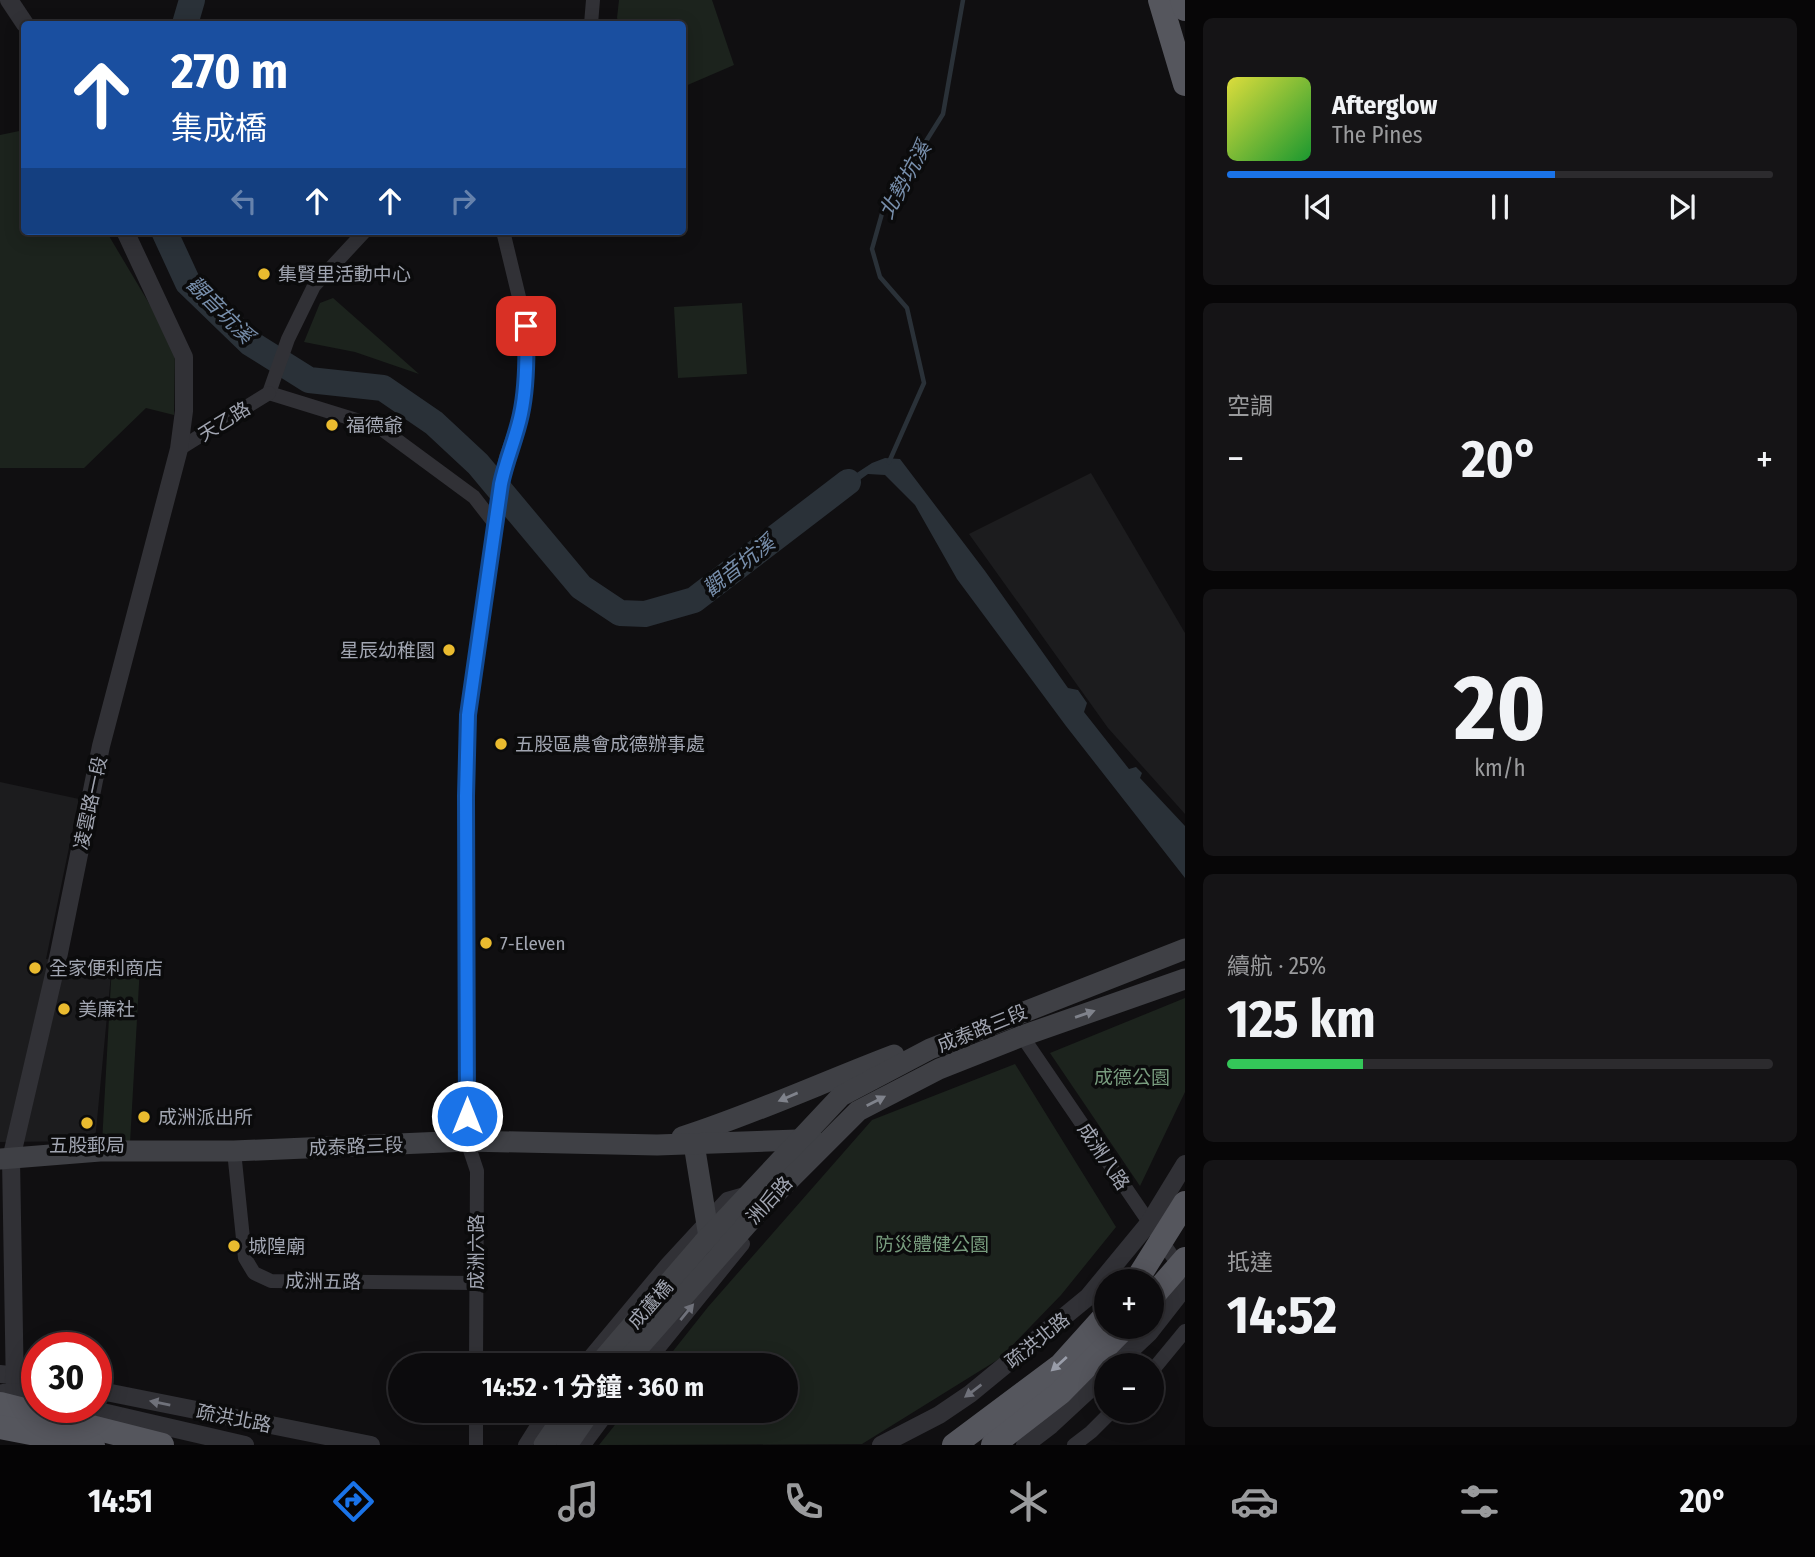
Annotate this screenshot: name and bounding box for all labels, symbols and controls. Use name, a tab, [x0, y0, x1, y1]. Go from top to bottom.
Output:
text: 270 m	[171, 42, 288, 101]
icon: ahead	[56, 49, 147, 140]
text: Afterglow	[1332, 90, 1437, 121]
text: 集成橋	[171, 109, 267, 147]
text: The Pines	[1332, 121, 1423, 149]
water label: 北勢坑溪	[873, 134, 938, 223]
icon: left	[225, 182, 263, 220]
icon: ahead	[298, 182, 336, 220]
icon: ahead	[371, 182, 409, 220]
icon: right	[444, 182, 482, 220]
icon: previous	[1299, 188, 1337, 226]
icon: pause	[1481, 188, 1519, 226]
icon: next	[1663, 188, 1701, 226]
place label: 集賢里活動中心	[278, 263, 411, 286]
marker: 集賢里活動中心	[256, 266, 272, 282]
water label: 觀音坑溪	[181, 271, 261, 351]
pin	[496, 296, 556, 356]
icon: arrive	[507, 307, 545, 345]
text: 空調	[1227, 392, 1273, 420]
street label: 天乙路	[194, 397, 255, 446]
place label: 福德爺	[346, 414, 403, 437]
marker: 福德爺	[324, 417, 340, 433]
text: 20°	[1462, 428, 1538, 491]
text: −	[1227, 436, 1244, 482]
text: +	[1756, 436, 1773, 482]
water label: 觀音坑溪	[698, 528, 782, 602]
place label: 星辰幼稚園	[340, 639, 435, 662]
marker: 星辰幼稚園	[441, 642, 457, 658]
text: 20	[1454, 654, 1546, 763]
place label: 五股區農會成德辦事處	[515, 733, 705, 756]
marker: 五股區農會成德辦事處	[493, 736, 509, 752]
street label: 凌雲路一段	[69, 754, 112, 852]
text: km/h	[1474, 754, 1526, 782]
place label: 7-Eleven	[500, 932, 566, 955]
marker: 7-Eleven	[478, 935, 494, 951]
text: 續航 · 25%	[1227, 952, 1326, 980]
place label: 全家便利商店	[49, 957, 163, 980]
marker: 全家便利商店	[27, 960, 43, 976]
text: 125 km	[1227, 988, 1376, 1051]
place label: 美廉社	[78, 998, 135, 1021]
street label: 成泰路三段	[934, 1000, 1031, 1057]
marker: 美廉社	[56, 1001, 72, 1017]
one-way arrow	[1075, 1008, 1096, 1019]
park label: 成德公園	[1094, 1066, 1170, 1089]
position arrow	[430, 1079, 504, 1153]
one-way arrow	[778, 1091, 798, 1103]
one-way arrow	[866, 1096, 886, 1108]
place label: 成洲派出所	[158, 1106, 253, 1129]
marker: 成洲派出所	[136, 1109, 152, 1125]
marker: 五股郵局	[79, 1115, 95, 1131]
street label: 成洲八路	[1073, 1118, 1134, 1194]
street label: 成泰路三段	[308, 1133, 404, 1160]
place label: 五股郵局	[49, 1134, 125, 1157]
street label: 洲后路	[742, 1172, 797, 1229]
street label: 成洲六路	[465, 1214, 488, 1290]
park label: 防災體健公園	[875, 1233, 989, 1256]
place label: 城隍廟	[248, 1235, 305, 1258]
marker: 城隍廟	[226, 1238, 242, 1254]
text: 抵達	[1227, 1248, 1273, 1276]
street label: 成洲五路	[285, 1269, 361, 1294]
map controls	[1094, 1269, 1164, 1423]
button: +	[1094, 1269, 1164, 1339]
street label: 成蘆橋	[623, 1275, 678, 1333]
text: 14:52	[1227, 1284, 1337, 1347]
one-way arrow	[680, 1303, 695, 1321]
street label: 疏洪北路	[1001, 1308, 1074, 1373]
speed limit sign: 30	[21, 1332, 112, 1423]
button: −	[1094, 1353, 1164, 1423]
one-way arrow	[1051, 1356, 1068, 1372]
text: 14:52 · 1 分鐘 · 360 m	[482, 1372, 704, 1403]
one-way arrow	[964, 1384, 983, 1398]
one-way arrow	[149, 1397, 171, 1408]
street label: 疏洪北路	[194, 1400, 273, 1437]
icon: directions	[329, 1477, 378, 1526]
icon: music	[554, 1477, 603, 1526]
icon: phone	[779, 1477, 828, 1526]
icon: climate	[1004, 1477, 1053, 1526]
icon: car	[1230, 1477, 1279, 1526]
icon: filters	[1455, 1477, 1504, 1526]
text: 14:51	[88, 1482, 153, 1520]
text: 20°	[1680, 1482, 1727, 1520]

